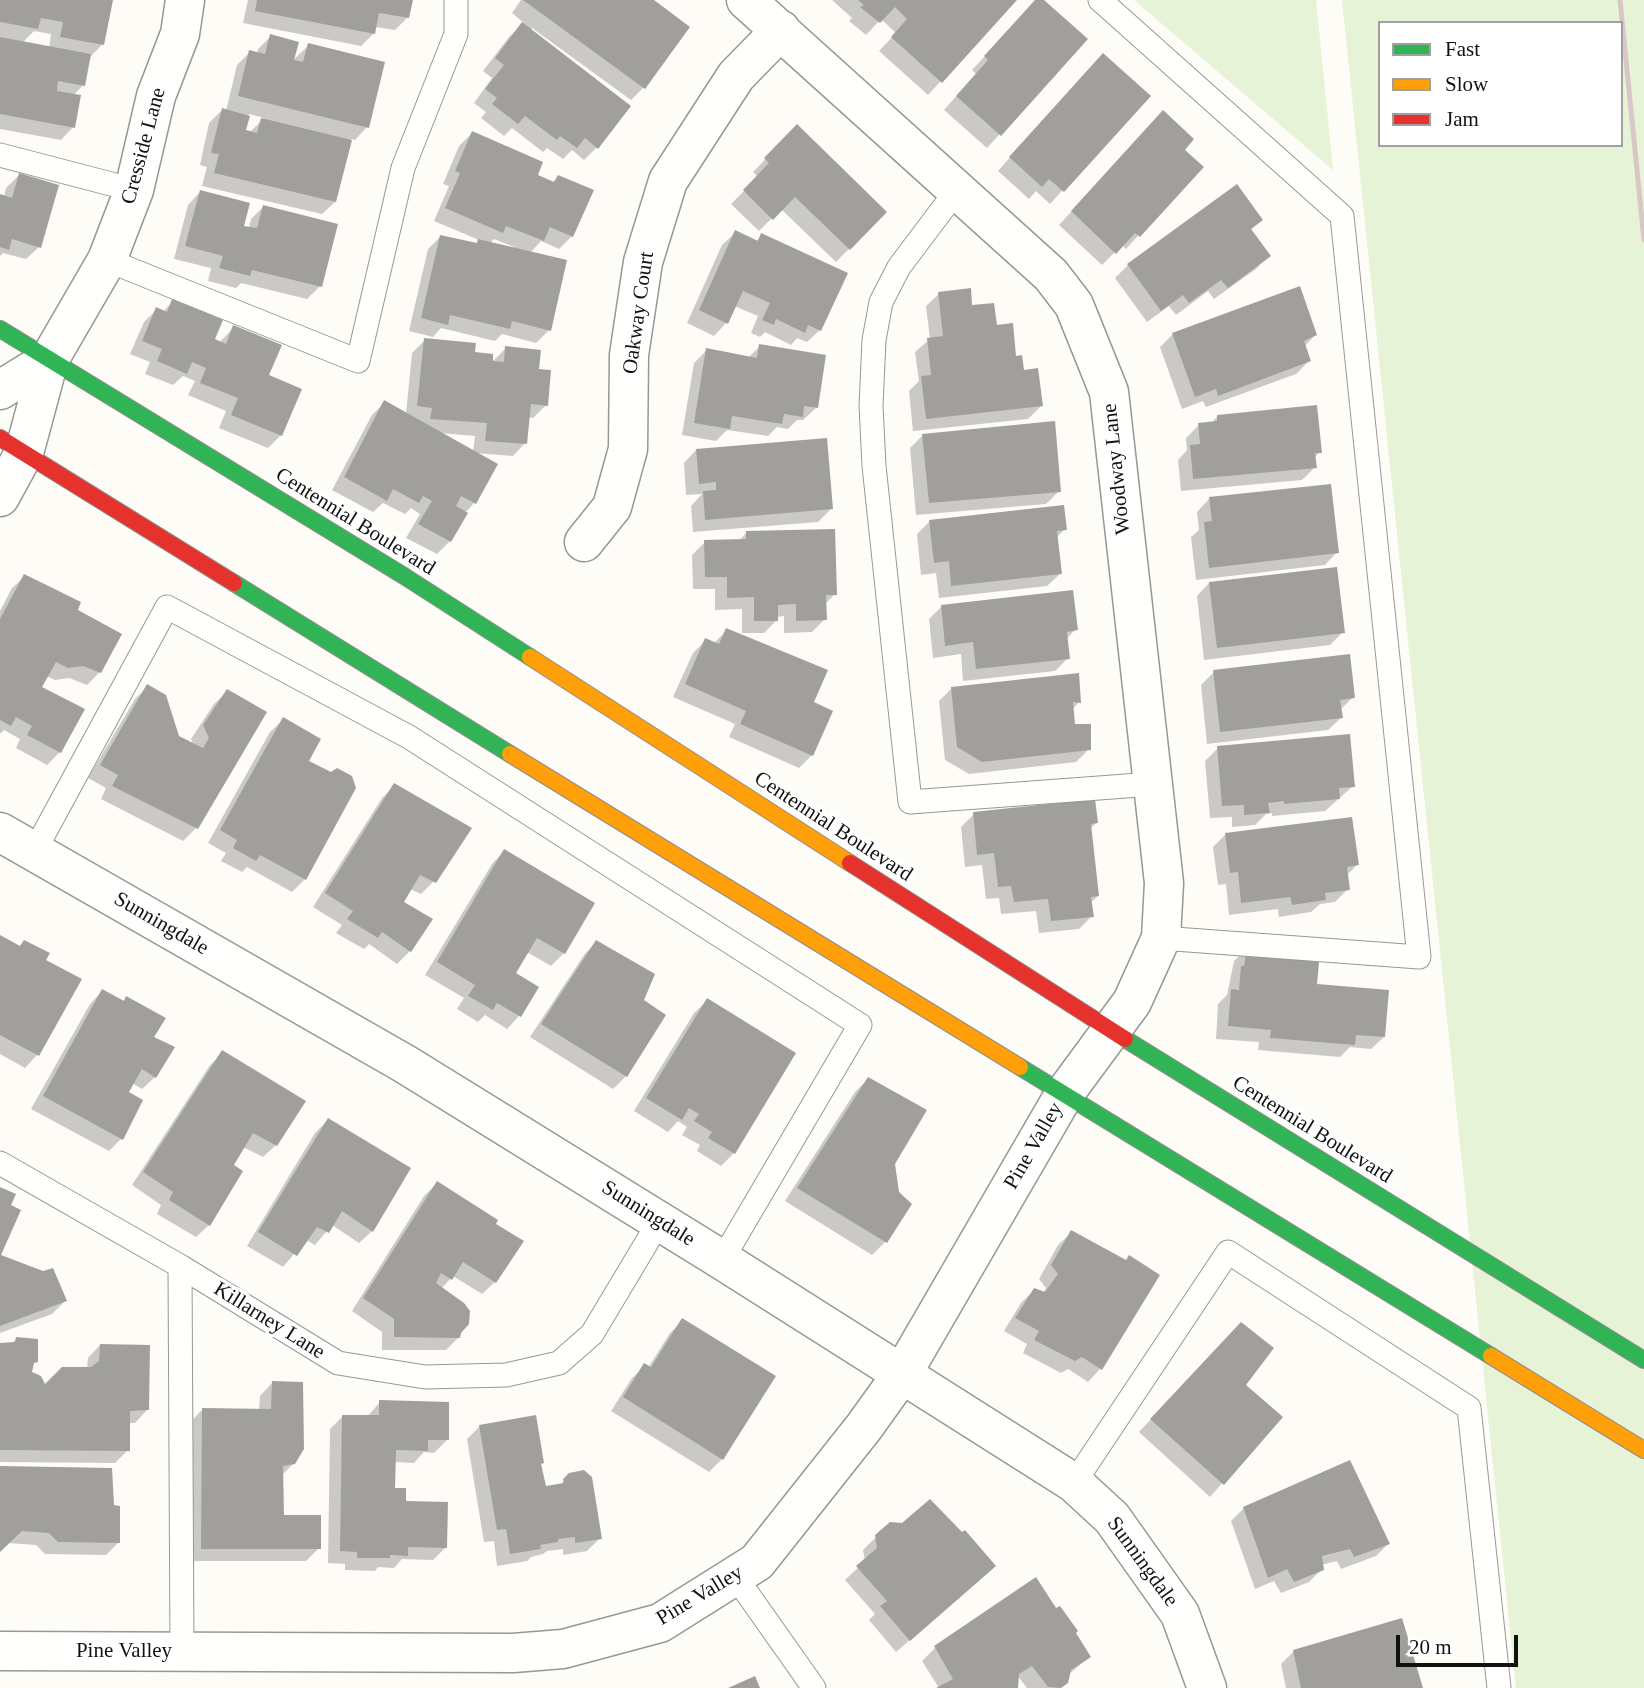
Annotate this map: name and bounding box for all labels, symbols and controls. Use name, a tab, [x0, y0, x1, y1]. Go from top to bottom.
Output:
legend	[1378, 21, 1623, 147]
text: Fast	[1445, 37, 1480, 61]
text: Slow	[1445, 72, 1488, 96]
street label: Cresside Lane	[116, 85, 172, 207]
text: Jam	[1445, 107, 1479, 131]
street label: Oakway Court	[618, 250, 660, 376]
street label: Woodway Lane	[1098, 402, 1136, 536]
street label: Centennial Boulevard	[270, 463, 440, 581]
street label: Centennial Boulevard	[749, 766, 917, 888]
street label: Sunningdale	[109, 887, 213, 961]
street label: Centennial Boulevard	[1227, 1071, 1397, 1189]
street label: Pine Valley	[999, 1098, 1069, 1194]
street label: Sunningdale	[597, 1175, 699, 1253]
street label: Killarney Lane	[209, 1277, 329, 1365]
street label: Sunningdale	[1101, 1512, 1183, 1612]
street label: Pine Valley	[652, 1560, 748, 1632]
scale bar	[1399, 1622, 1522, 1666]
text: 20 m	[1409, 1635, 1452, 1659]
street label: Pine Valley	[76, 1638, 172, 1664]

